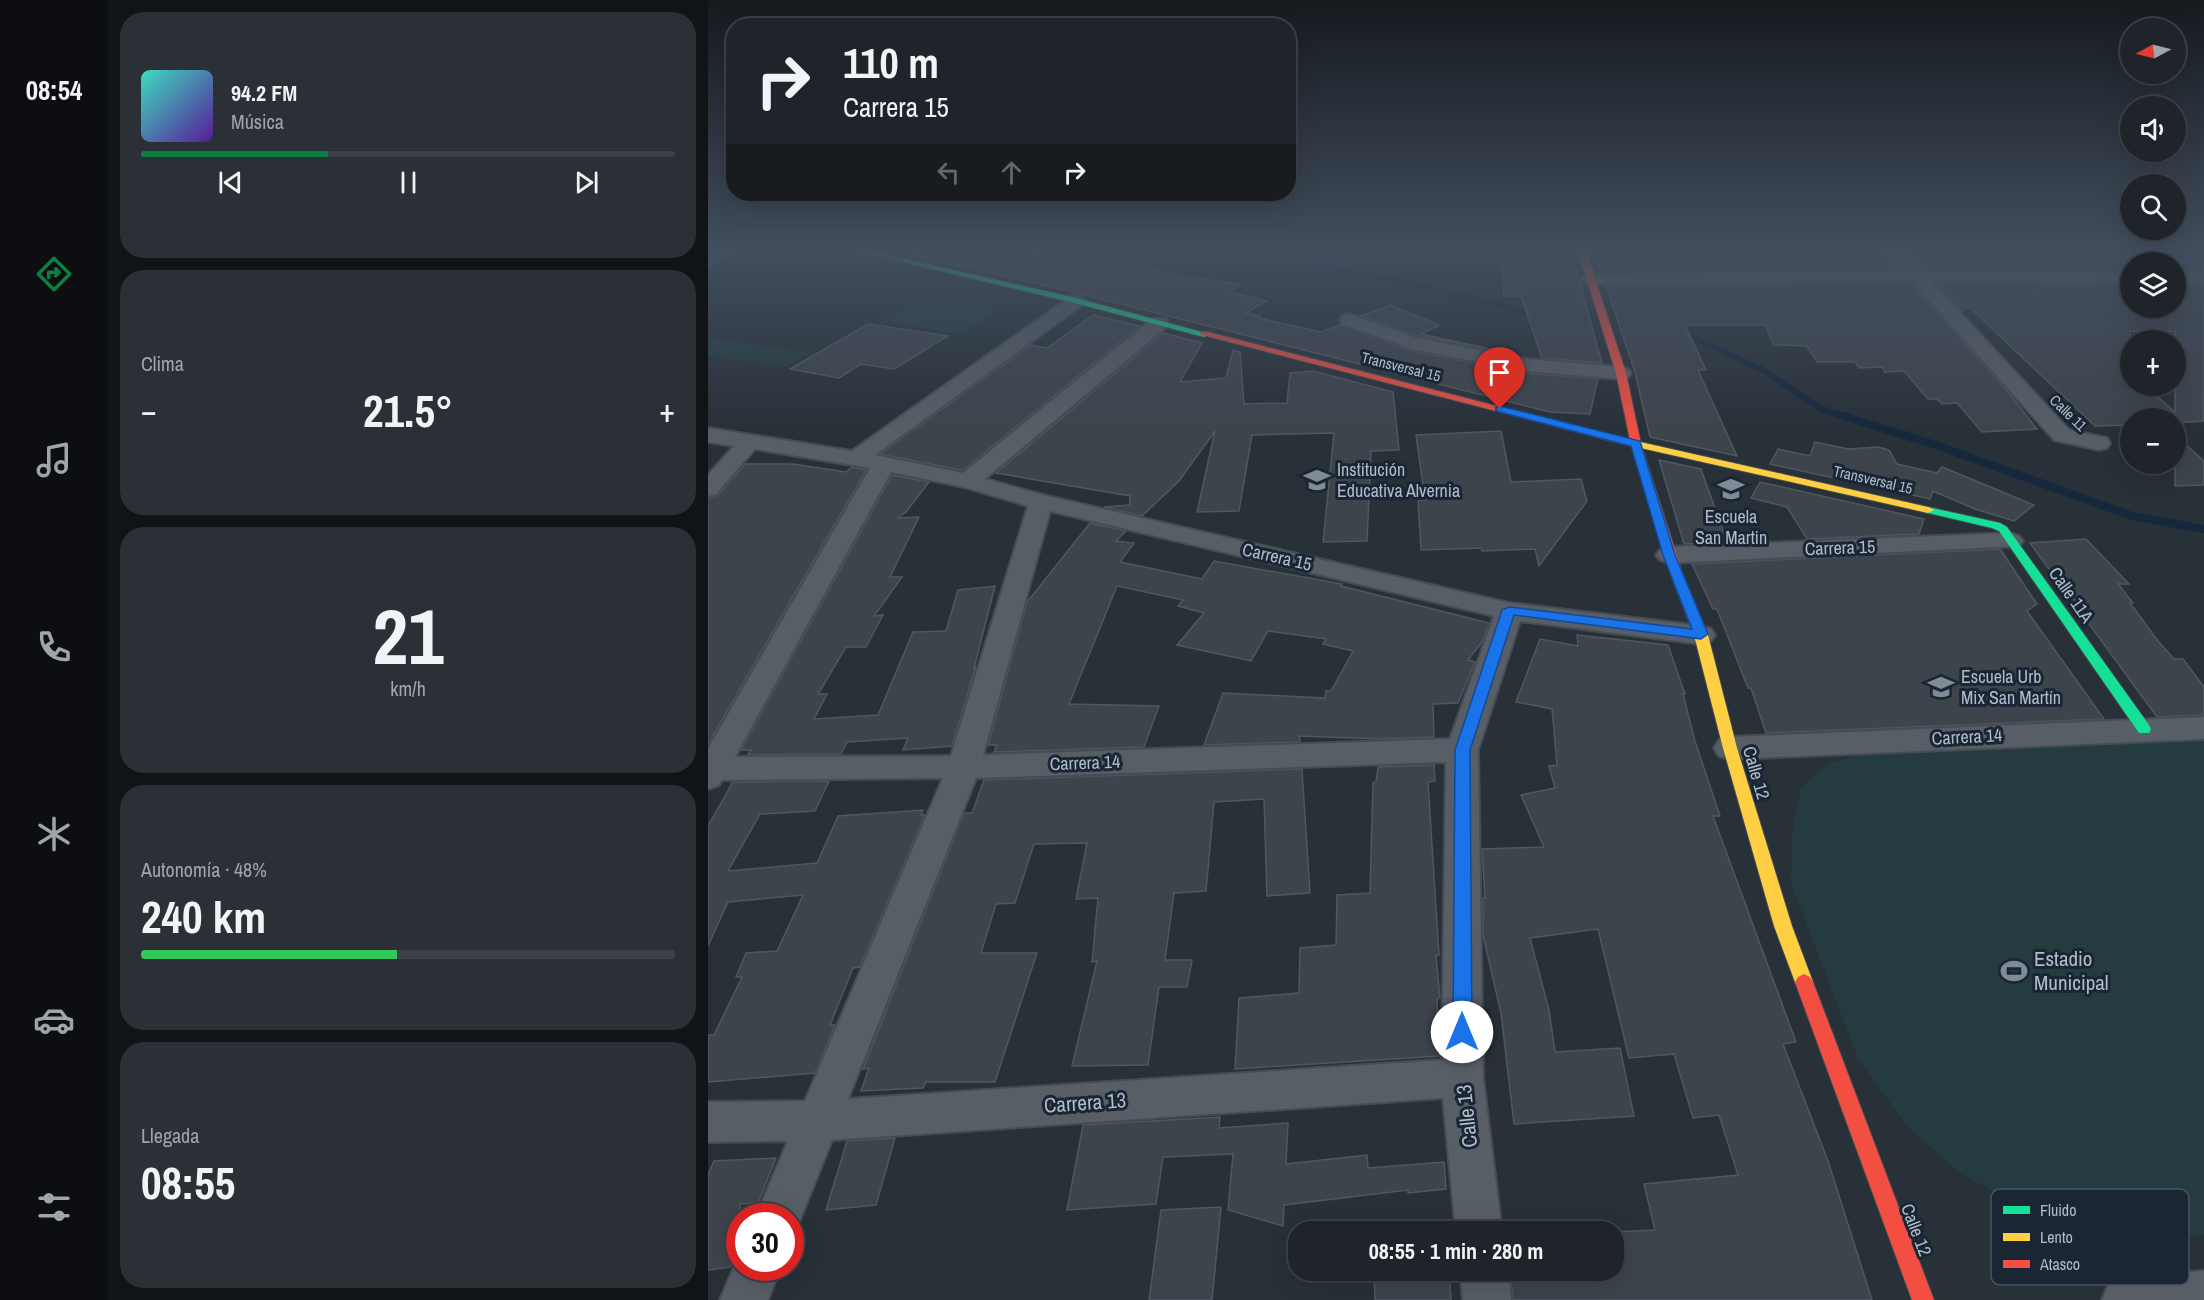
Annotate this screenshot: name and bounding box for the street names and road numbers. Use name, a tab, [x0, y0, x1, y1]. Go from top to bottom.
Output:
street label: Transversal 15	[1359, 347, 1443, 387]
street label: Calle 11	[2045, 390, 2092, 436]
street label: Transversal 15	[1831, 460, 1915, 499]
street label: Carrera 15	[1804, 534, 1876, 561]
street label: Carrera 15	[1240, 536, 1314, 577]
street label: Calle 11A	[2043, 562, 2100, 628]
street label: Carrera 14	[1931, 722, 2003, 751]
street label: Calle 12	[1737, 743, 1776, 802]
street label: Carrera 14	[1049, 749, 1121, 776]
street label: Calle 13	[1449, 1083, 1484, 1149]
street label: Carrera 13	[1043, 1085, 1127, 1120]
street label: Calle 12	[1895, 1200, 1938, 1260]

